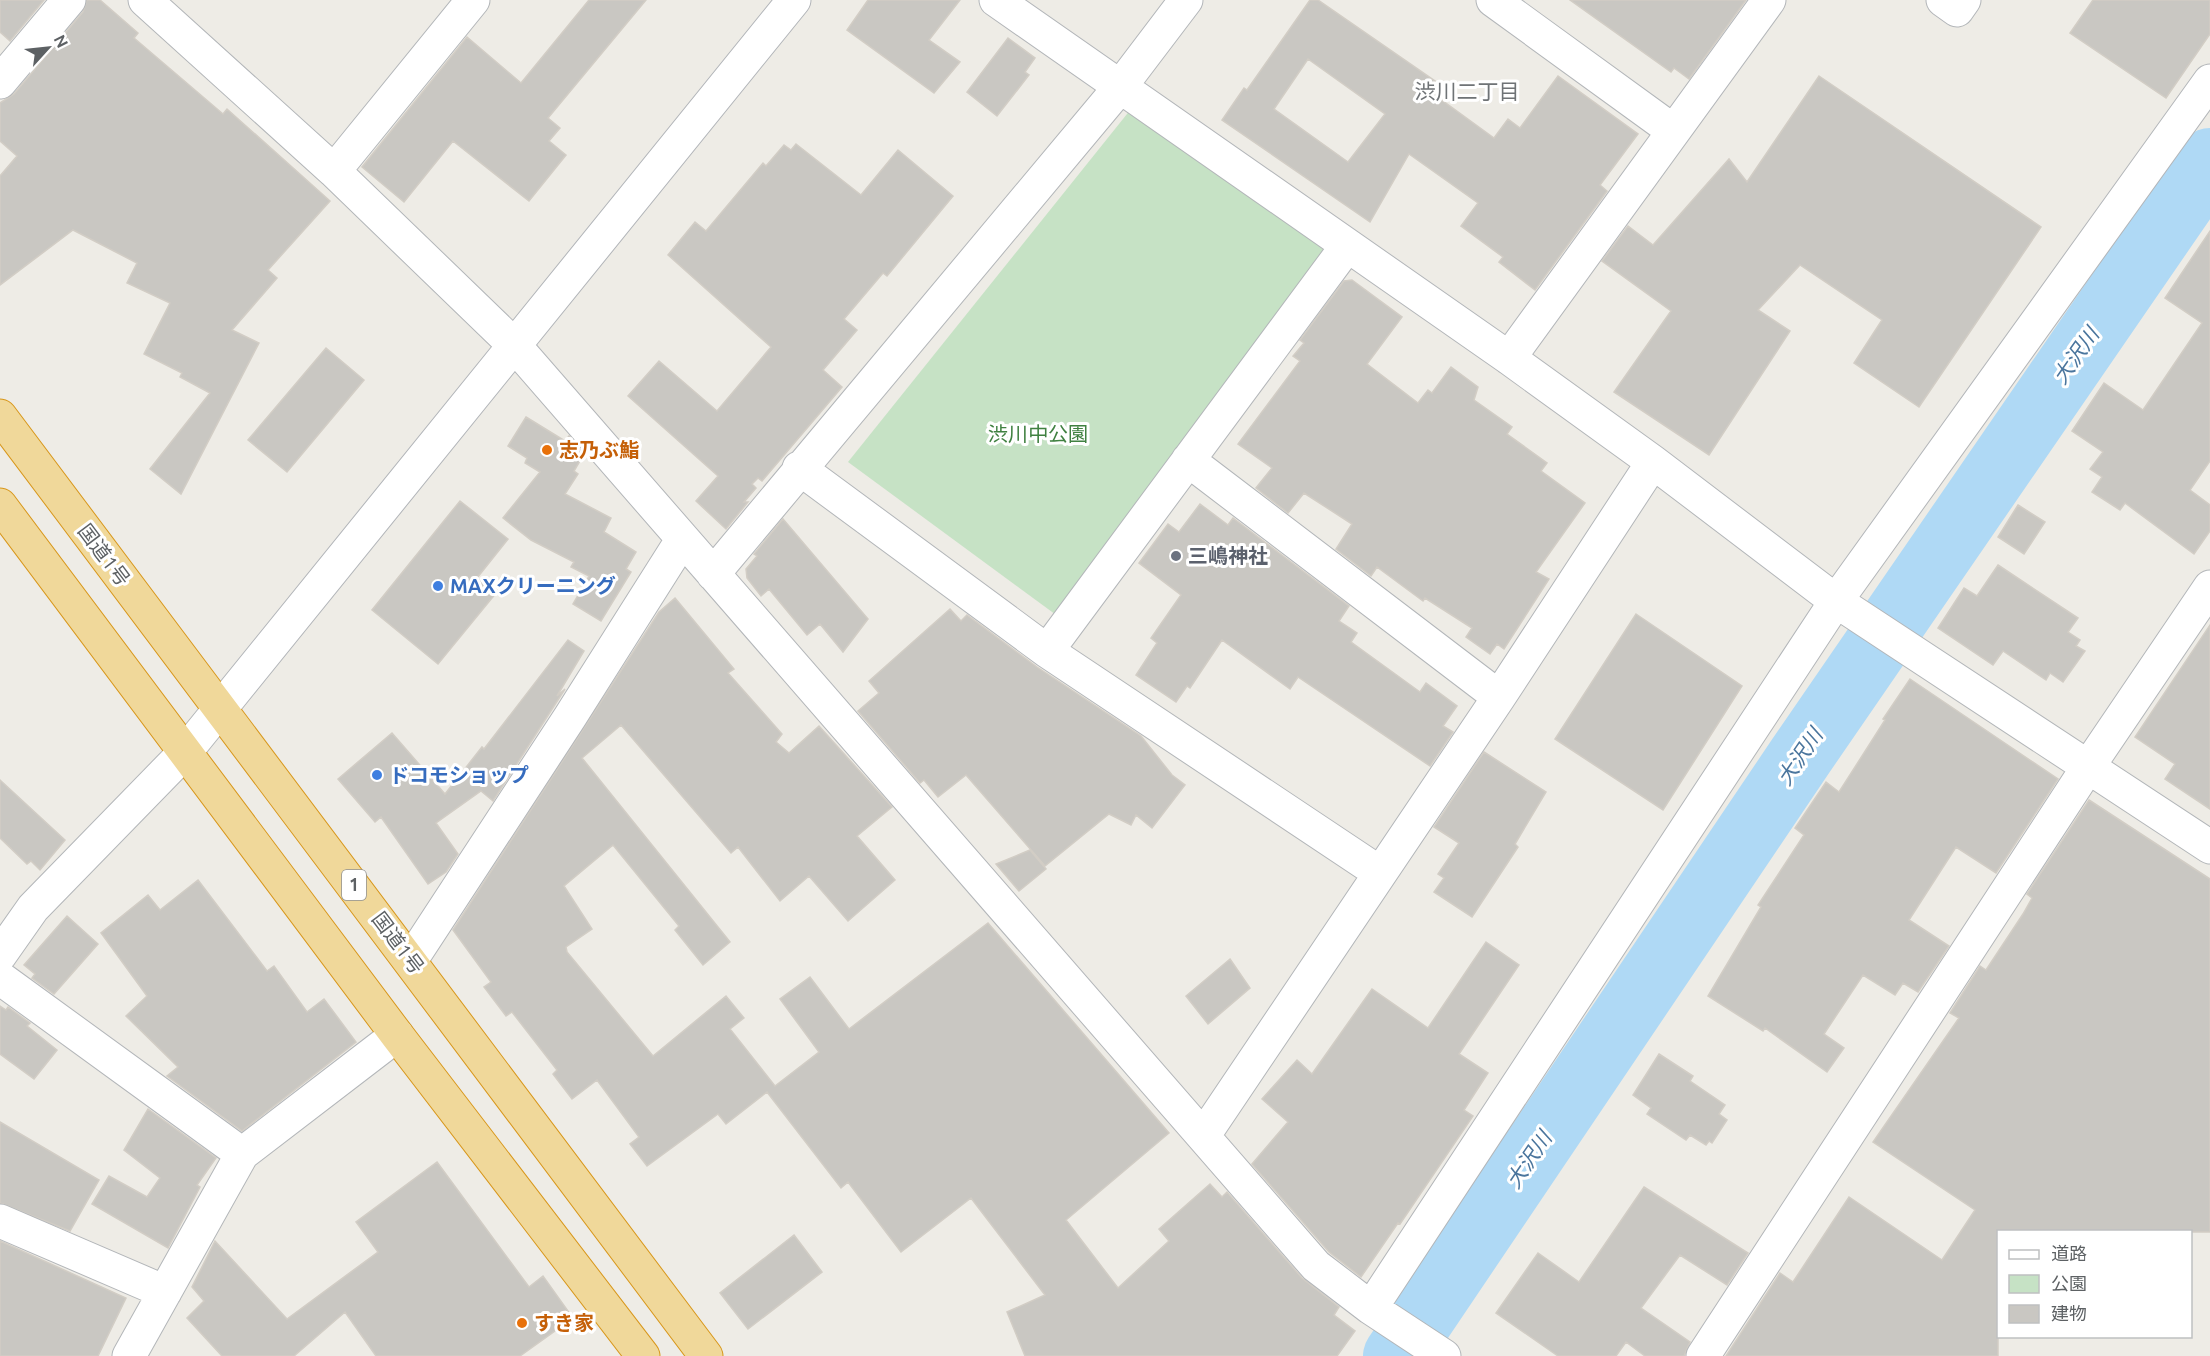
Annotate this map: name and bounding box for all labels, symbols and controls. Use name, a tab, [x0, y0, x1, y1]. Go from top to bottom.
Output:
north arrow	[18, 18, 78, 78]
text: N	[51, 32, 72, 51]
district label: 渋川二丁目	[1415, 79, 1520, 103]
water label: 大沢川	[2047, 321, 2104, 388]
park label: 渋川中公園	[988, 422, 1088, 445]
place label: 志乃ぶ鮨	[559, 438, 639, 461]
marker: 志乃ぶ鮨	[540, 443, 554, 457]
street label: 国道1号	[74, 519, 135, 590]
place label: 三嶋神社	[1188, 544, 1268, 567]
marker: 三嶋神社	[1169, 549, 1183, 563]
place label: MAXクリーニング	[450, 574, 616, 597]
marker: MAXクリーニング	[431, 579, 445, 593]
water label: 大沢川	[1772, 722, 1828, 789]
place label: ドコモショップ	[389, 763, 529, 786]
marker: ドコモショップ	[370, 768, 384, 782]
road number: 1	[342, 870, 366, 900]
street label: 国道1号	[368, 907, 429, 978]
water label: 大沢川	[1501, 1125, 1557, 1192]
legend	[1997, 1230, 2192, 1338]
text: 道路	[2051, 1243, 2087, 1263]
text: 公園	[2051, 1273, 2087, 1293]
text: 建物	[2051, 1303, 2087, 1323]
place label: すき家	[534, 1311, 594, 1334]
marker: すき家	[515, 1316, 529, 1330]

